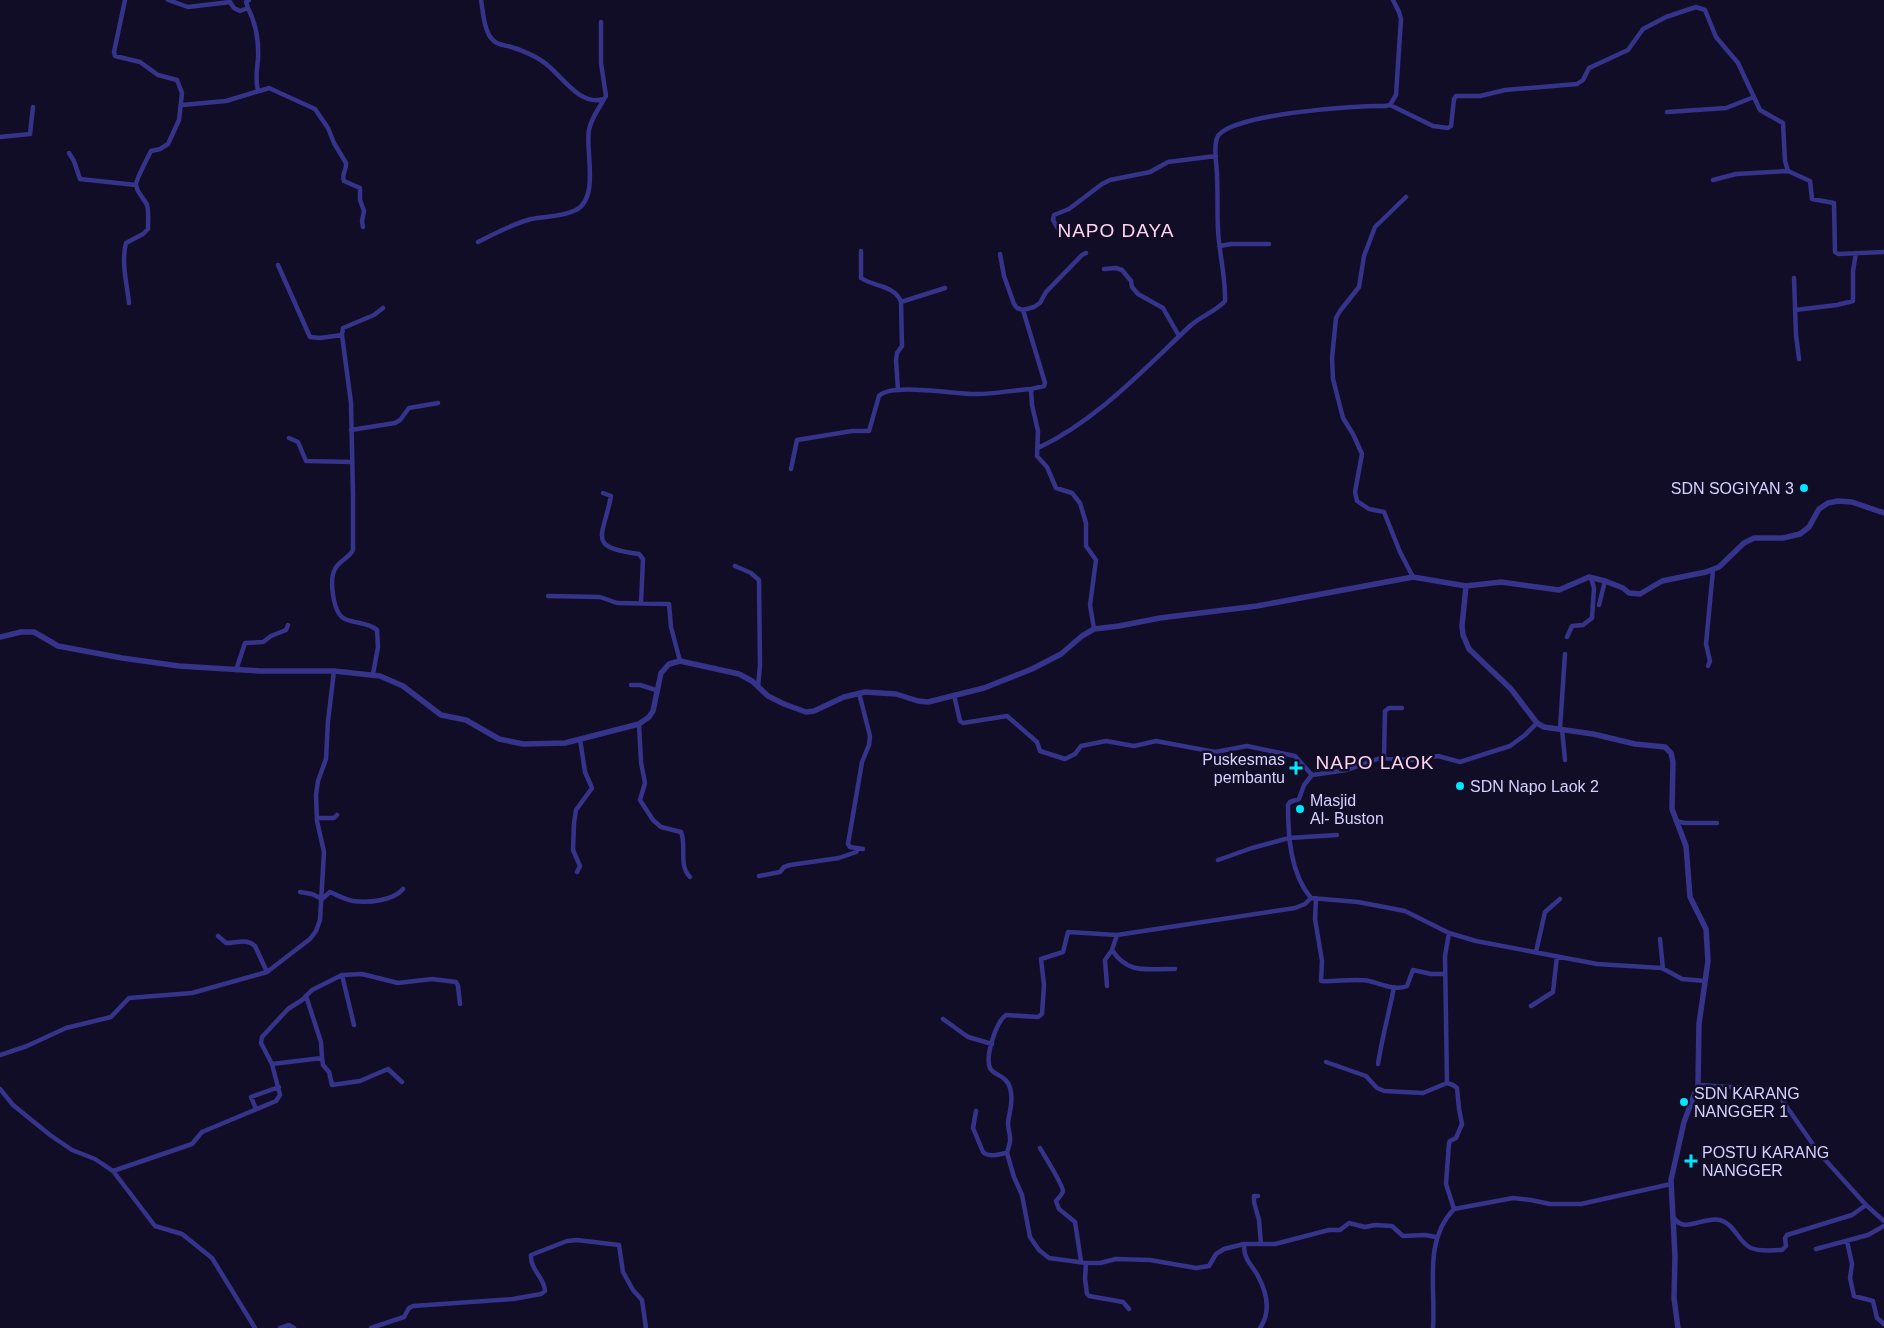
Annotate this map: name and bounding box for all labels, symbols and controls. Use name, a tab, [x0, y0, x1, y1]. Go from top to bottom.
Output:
district label: NAPO DAYA	[1057, 220, 1175, 241]
place label: SDN SOGIYAN 3	[1671, 480, 1794, 497]
marker: SDN SOGIYAN 3	[1798, 482, 1810, 494]
place label: Puskesmas pembantu	[1202, 751, 1285, 786]
district label: NAPO LAOK	[1316, 752, 1434, 773]
marker: Puskesmas pembantu	[1289, 761, 1303, 775]
place label: SDN Napo Laok 2	[1470, 778, 1599, 795]
marker: SDN Napo Laok 2	[1454, 780, 1466, 792]
place label: Masjid Al- Buston	[1310, 792, 1384, 827]
marker: Masjid Al- Buston	[1294, 803, 1306, 815]
place label: SDN KARANG NANGGER 1	[1694, 1085, 1800, 1120]
marker: SDN KARANG NANGGER 1	[1678, 1096, 1690, 1108]
place label: POSTU KARANG NANGGER	[1702, 1144, 1829, 1179]
marker: POSTU KARANG NANGGER	[1684, 1154, 1698, 1168]

